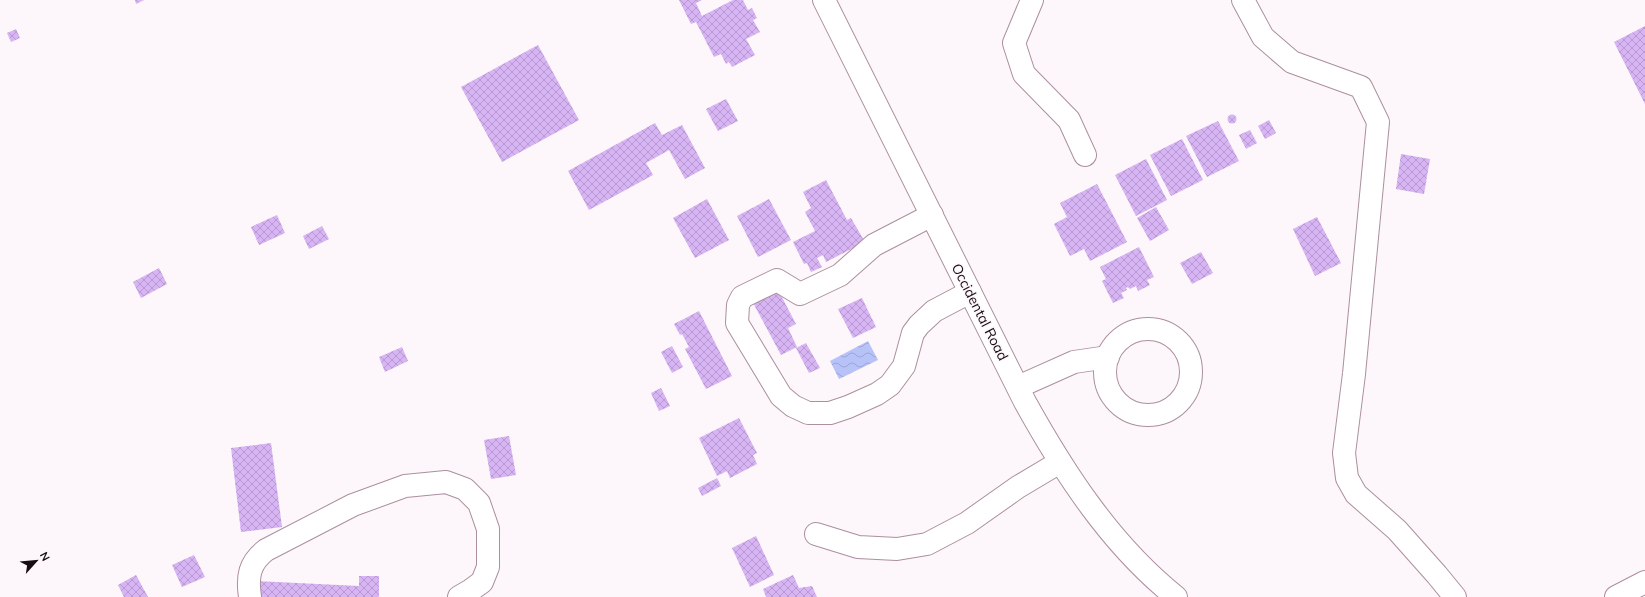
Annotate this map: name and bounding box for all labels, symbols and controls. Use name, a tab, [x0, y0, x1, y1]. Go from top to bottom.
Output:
street label: Occidental Road	[948, 260, 1012, 364]
north arrow	[16, 541, 56, 581]
text: N	[37, 550, 53, 563]

